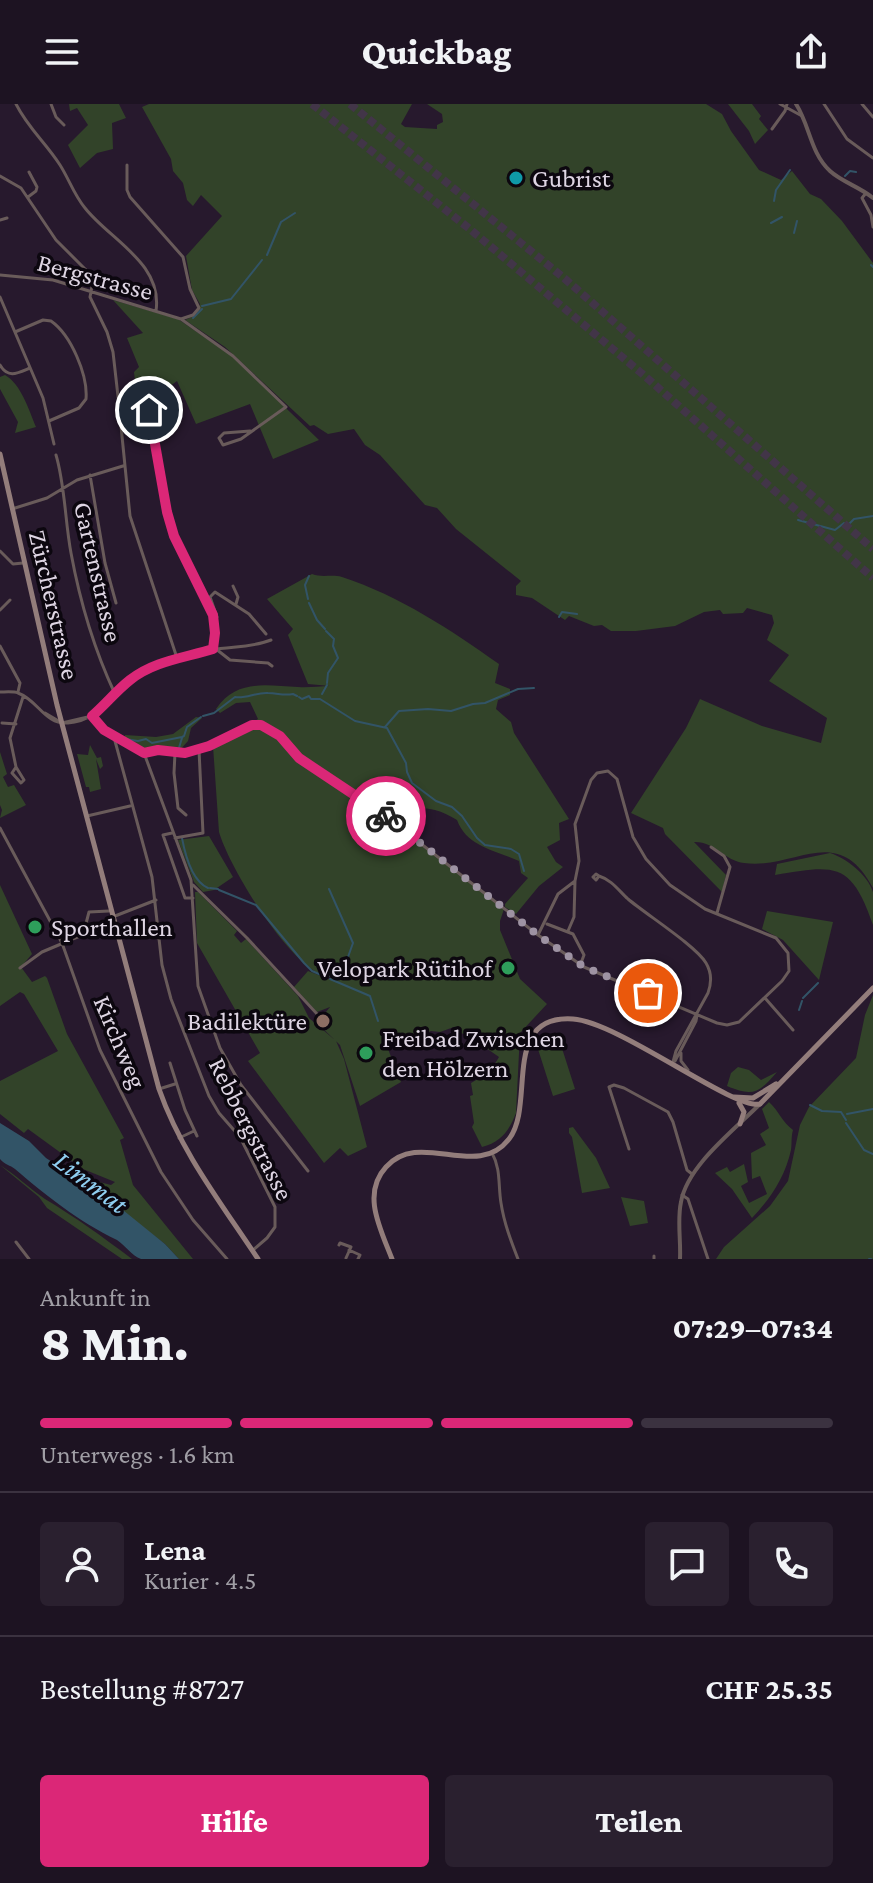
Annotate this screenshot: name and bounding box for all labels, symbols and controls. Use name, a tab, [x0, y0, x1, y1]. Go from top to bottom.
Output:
icon: menu	[40, 30, 84, 74]
icon: share	[789, 30, 833, 74]
text: Quickbag	[361, 32, 512, 72]
place label: Gubrist	[532, 164, 611, 193]
marker: Gubrist	[507, 169, 525, 187]
street label: Bergstrasse	[34, 248, 156, 306]
pin	[115, 376, 183, 444]
icon: home	[127, 388, 171, 432]
street label: Gartenstrasse	[68, 499, 128, 645]
street label: Zürcherstrasse	[23, 528, 85, 682]
courier	[346, 776, 426, 856]
icon: bike	[364, 794, 408, 838]
place label: Sporthallen	[51, 913, 173, 942]
marker: Sporthallen	[26, 918, 44, 936]
place label: Velopark Rütihof	[317, 954, 493, 983]
marker: Velopark Rütihof	[499, 959, 517, 977]
pin	[614, 959, 682, 1027]
icon: bag	[626, 971, 670, 1015]
street label: Kirchweg	[88, 991, 153, 1093]
place label: Badilektüre	[187, 1007, 307, 1036]
marker: Badilektüre	[314, 1012, 332, 1030]
place label: Freibad Zwischen den Hölzern	[382, 1024, 565, 1083]
marker: Freibad Zwischen den Hölzern	[357, 1044, 375, 1062]
street label: Rebbergstrasse	[203, 1053, 299, 1205]
water label: Limmat	[48, 1144, 134, 1220]
text: Ankunft in	[40, 1283, 151, 1312]
text: 07:29–07:34	[672, 1311, 833, 1344]
text: 8 Min.	[40, 1313, 189, 1371]
text: Unterwegs · 1.6 km	[40, 1440, 235, 1469]
button: person	[40, 1522, 124, 1606]
button: chat	[645, 1522, 729, 1606]
button: phone	[749, 1522, 833, 1606]
text: Lena	[144, 1533, 206, 1566]
text: Kurier · 4.5	[144, 1566, 256, 1595]
text: Bestellung #8727	[40, 1672, 244, 1705]
text: CHF 25.35	[705, 1672, 833, 1705]
button: Hilfe	[40, 1775, 429, 1867]
button: Teilen	[445, 1775, 833, 1867]

